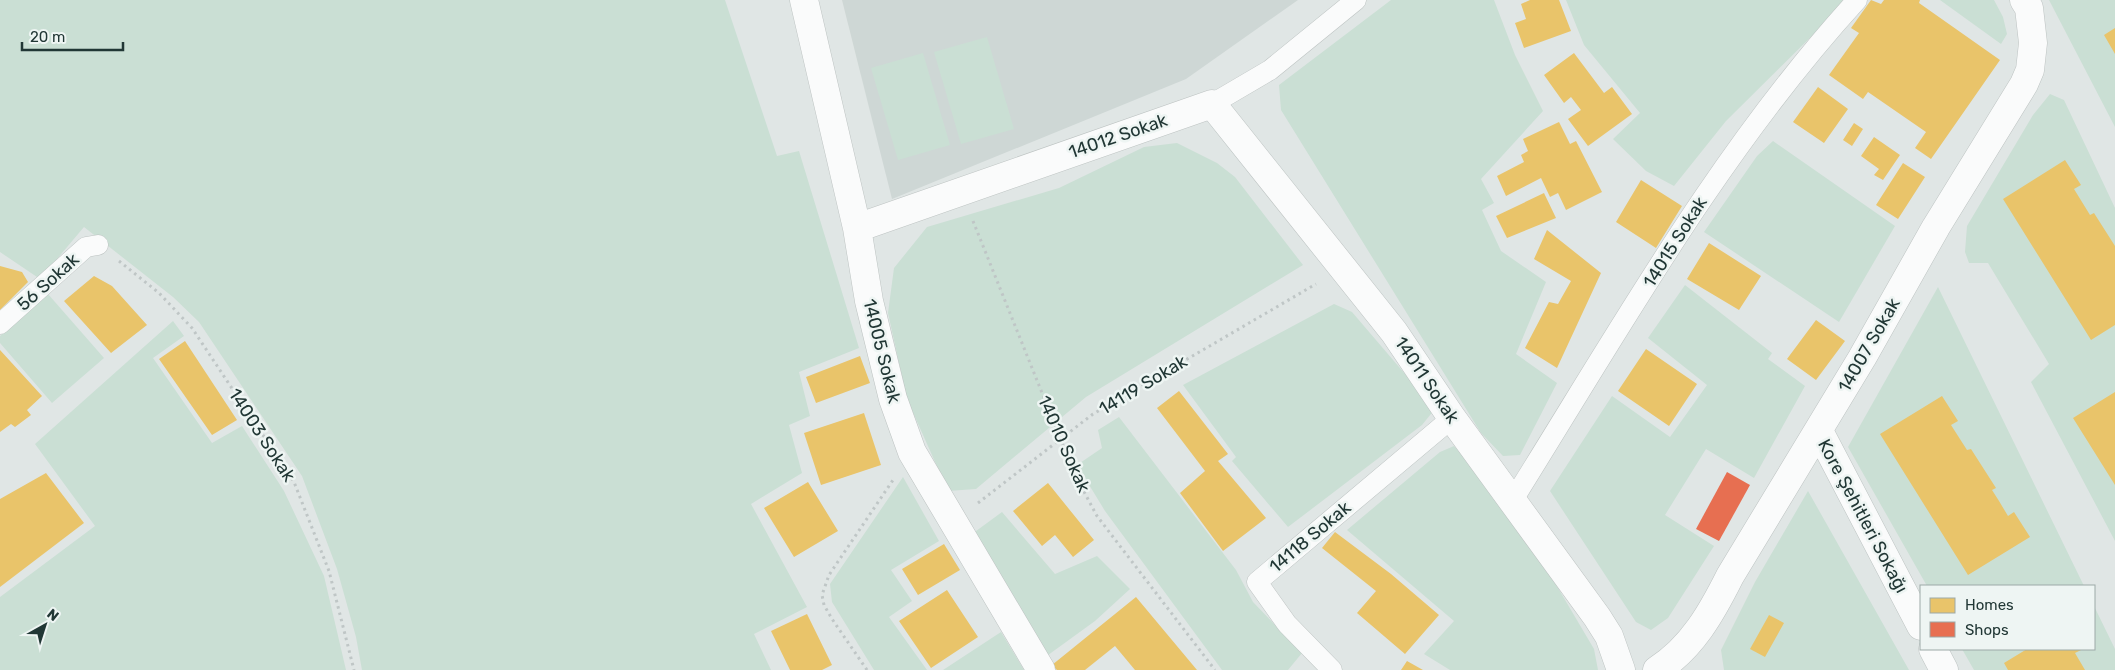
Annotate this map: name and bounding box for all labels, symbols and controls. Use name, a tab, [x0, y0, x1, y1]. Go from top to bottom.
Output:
scale bar	[22, 20, 124, 52]
text: 20 m	[30, 28, 65, 46]
street label: 14012 Sokak	[1066, 109, 1171, 163]
street label: 14015 Sokak	[1638, 192, 1712, 291]
street label: 56 Sokak	[12, 248, 84, 316]
street label: 14007 Sokak	[1833, 293, 1905, 396]
street label: 14005 Sokak	[858, 297, 906, 406]
street label: 14011 Sokak	[1390, 332, 1464, 428]
street label: 14119 Sokak	[1095, 350, 1192, 420]
street label: 14003 Sokak	[224, 384, 301, 486]
street label: 14010 Sokak	[1033, 392, 1095, 496]
street label: Kore Şehitleri Sokağı	[1813, 435, 1913, 597]
street label: 14118 Sokak	[1265, 496, 1356, 577]
legend	[1920, 585, 2095, 650]
text: Homes	[1965, 596, 2014, 614]
north arrow	[20, 600, 70, 650]
text: N	[44, 606, 62, 625]
text: Shops	[1965, 621, 2009, 639]

